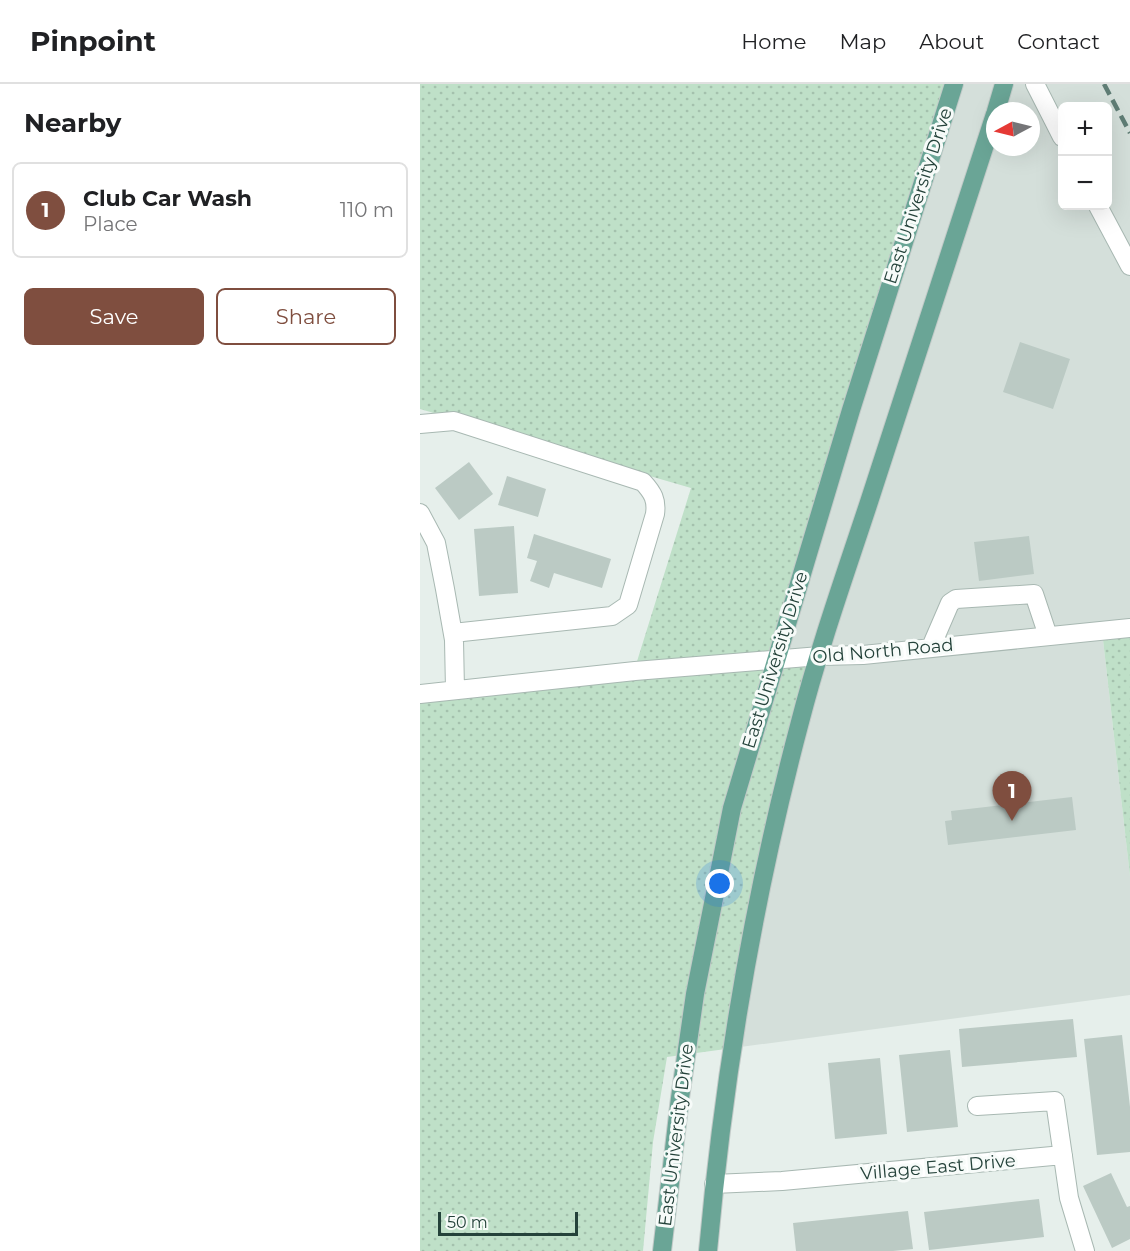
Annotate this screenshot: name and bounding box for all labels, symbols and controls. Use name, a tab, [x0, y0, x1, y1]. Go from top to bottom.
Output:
text: Pinpoint	[30, 24, 156, 58]
text: Home	[741, 29, 806, 54]
text: Map	[839, 29, 886, 54]
text: About	[919, 29, 984, 54]
text: Contact	[1017, 29, 1100, 54]
north arrow	[986, 102, 1040, 156]
map controls	[1058, 102, 1112, 210]
button: +	[1058, 102, 1112, 156]
street label: East University Drive	[879, 105, 957, 287]
text: Nearby	[24, 107, 121, 139]
button: −	[1058, 156, 1112, 210]
text: Club Car Wash	[83, 185, 252, 212]
text: 1	[42, 198, 49, 222]
text: 110 m	[340, 198, 394, 222]
text: Place	[83, 212, 138, 236]
button: Save	[24, 288, 204, 345]
button: Share	[216, 288, 396, 345]
street label: East University Drive	[738, 569, 812, 751]
street label: Old North Road	[812, 634, 954, 668]
pin: 1	[992, 772, 1032, 821]
your location	[705, 869, 734, 898]
street label: East University Drive	[654, 1042, 698, 1228]
street label: Village East Drive	[859, 1149, 1017, 1185]
scale bar	[438, 1209, 578, 1236]
text: 50 m	[447, 1213, 488, 1232]

